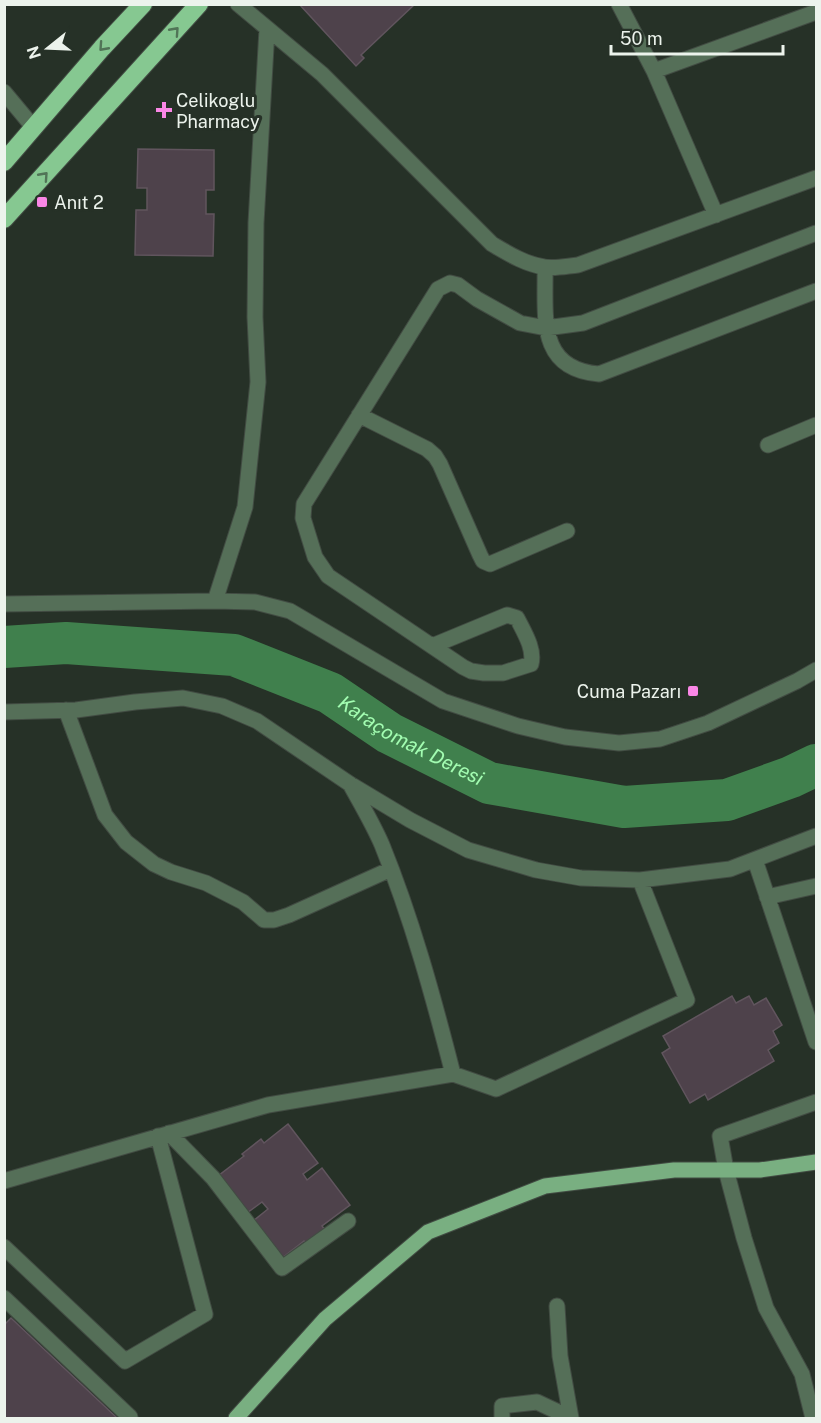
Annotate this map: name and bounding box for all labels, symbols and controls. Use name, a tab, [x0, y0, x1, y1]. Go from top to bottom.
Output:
north arrow	[18, 18, 78, 78]
scale bar	[611, 18, 784, 56]
one-way arrow	[168, 28, 179, 38]
text: 50 m	[620, 28, 663, 49]
one-way arrow	[99, 41, 110, 51]
text: N	[23, 44, 45, 61]
place label: Celikoglu Pharmacy	[176, 90, 260, 132]
marker: Celikoglu Pharmacy	[157, 103, 171, 117]
one-way arrow	[37, 172, 48, 182]
place label: Anıt 2	[54, 192, 104, 213]
marker: Anıt 2	[35, 195, 49, 209]
place label: Cuma Pazarı	[577, 681, 681, 702]
marker: Cuma Pazarı	[686, 684, 700, 698]
water label: Karaçomak Deresi	[334, 690, 488, 790]

